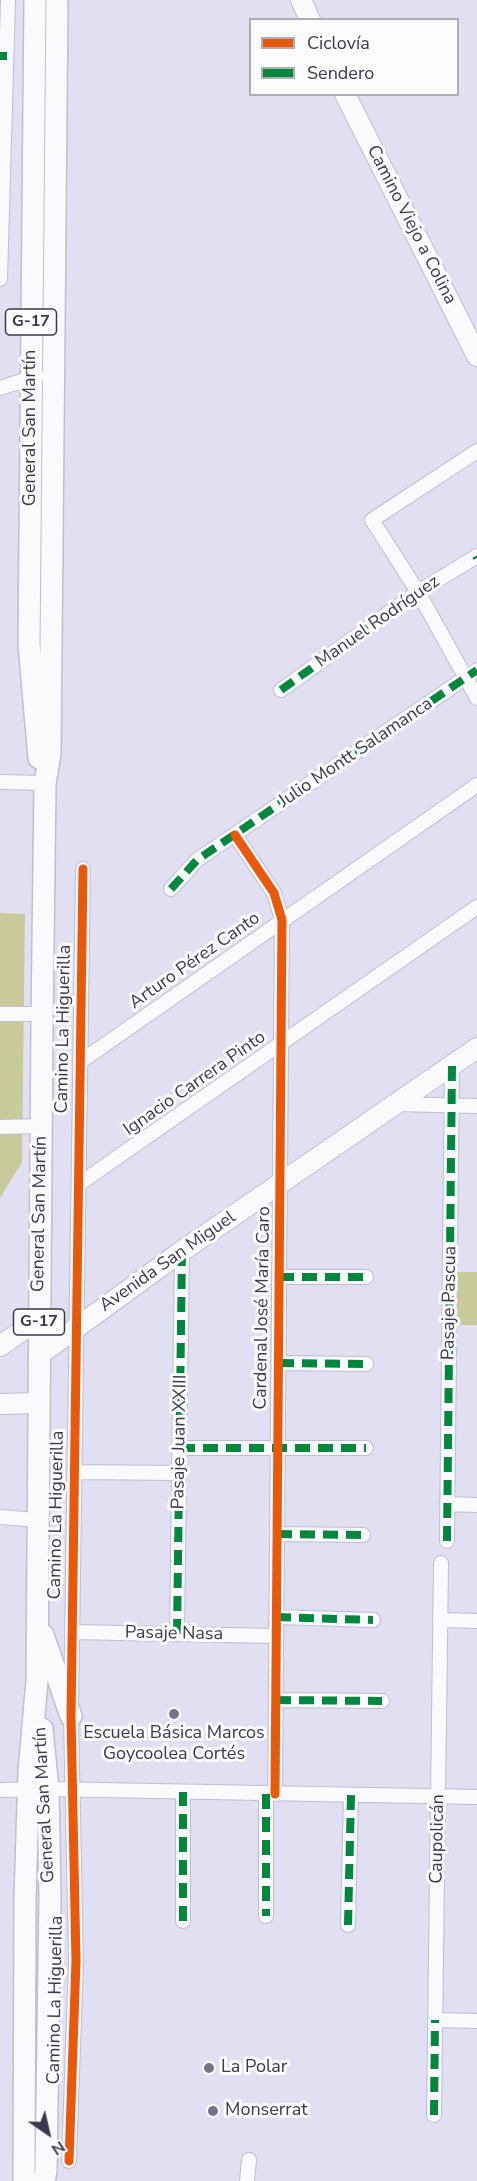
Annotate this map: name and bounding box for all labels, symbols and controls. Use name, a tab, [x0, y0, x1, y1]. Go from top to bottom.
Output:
legend	[249, 18, 459, 96]
text: Ciclovía	[307, 31, 370, 55]
text: Sendero	[307, 61, 374, 85]
street label: Camino Viejo a Colina	[361, 142, 461, 308]
road number: G-17	[6, 309, 57, 335]
street label: General San Martín	[20, 350, 42, 506]
street label: Manuel Rodríguez	[312, 571, 444, 673]
street label: Julio Montt Salamanca	[275, 693, 437, 813]
street label: Arturo Pérez Canto	[125, 908, 265, 1014]
street label: Camino La Higuerilla	[52, 944, 76, 1114]
street label: Ignacio Carrera Pinto	[120, 1027, 270, 1141]
street label: General San Martín	[28, 1136, 52, 1292]
street label: Cardenal José María Caro	[250, 1206, 276, 1410]
street label: Avenida San Miguel	[96, 1207, 240, 1317]
street label: Pasaje Pascua	[438, 1246, 462, 1360]
road number: G-17	[14, 1309, 64, 1335]
street label: Pasaje Juan XXIII	[168, 1374, 192, 1510]
street label: Camino La Higuerilla	[45, 1430, 69, 1600]
street label: Pasaje Nasa	[125, 1622, 223, 1646]
marker: Escuela Básica Marcos Goycoolea Cortés	[167, 1707, 181, 1721]
place label: Escuela Básica Marcos Goycoolea Cortés	[83, 1723, 265, 1766]
street label: General San Martín	[30, 1726, 60, 1884]
street label: Caupolicán	[426, 1794, 450, 1884]
street label: Camino La Higuerilla	[44, 1915, 68, 2085]
place label: La Polar	[221, 2057, 287, 2079]
marker: La Polar	[202, 2061, 216, 2075]
place label: Monserrat	[225, 2100, 307, 2122]
north arrow	[18, 2103, 78, 2163]
marker: Monserrat	[206, 2104, 220, 2118]
text: N	[47, 2135, 69, 2160]

